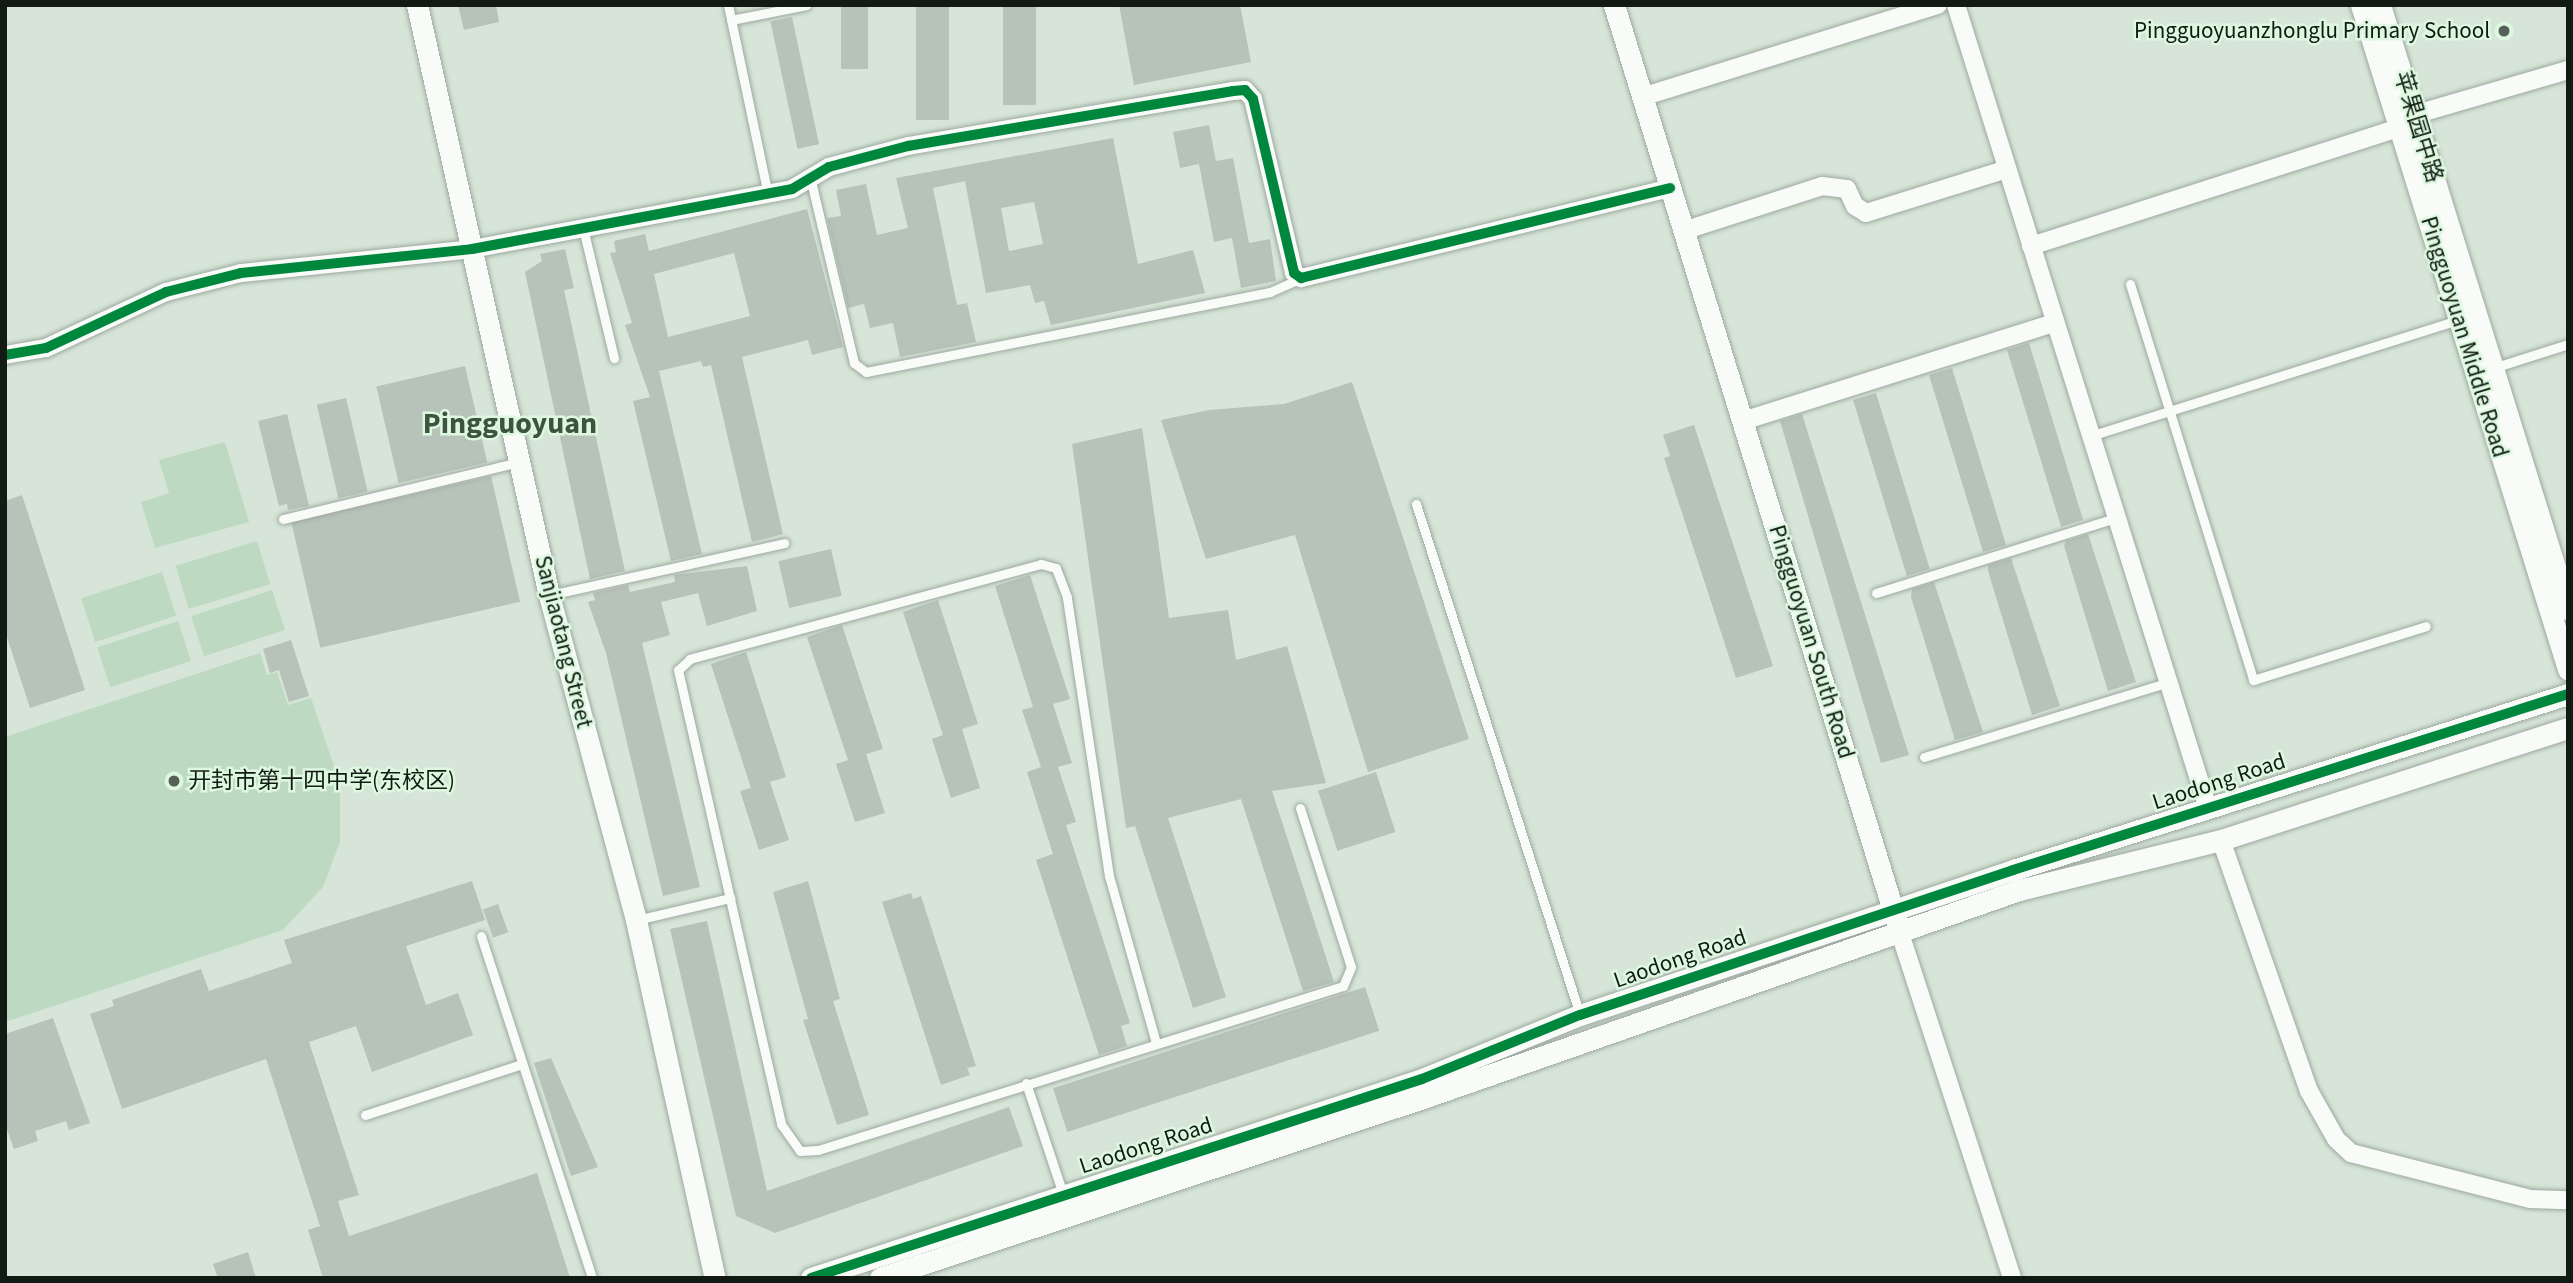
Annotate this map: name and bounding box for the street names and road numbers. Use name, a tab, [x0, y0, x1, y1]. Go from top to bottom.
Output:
street label: 苹果园中路	[2388, 68, 2448, 186]
street label: Pingguoyuan Middle Road	[2414, 213, 2514, 461]
street label: Pingguoyuan South Road	[1762, 522, 1860, 762]
street label: Sanjiaotang Street	[528, 553, 598, 731]
street label: Laodong Road	[2149, 747, 2289, 817]
street label: Laodong Road	[1610, 923, 1750, 995]
street label: Laodong Road	[1076, 1111, 1216, 1181]

